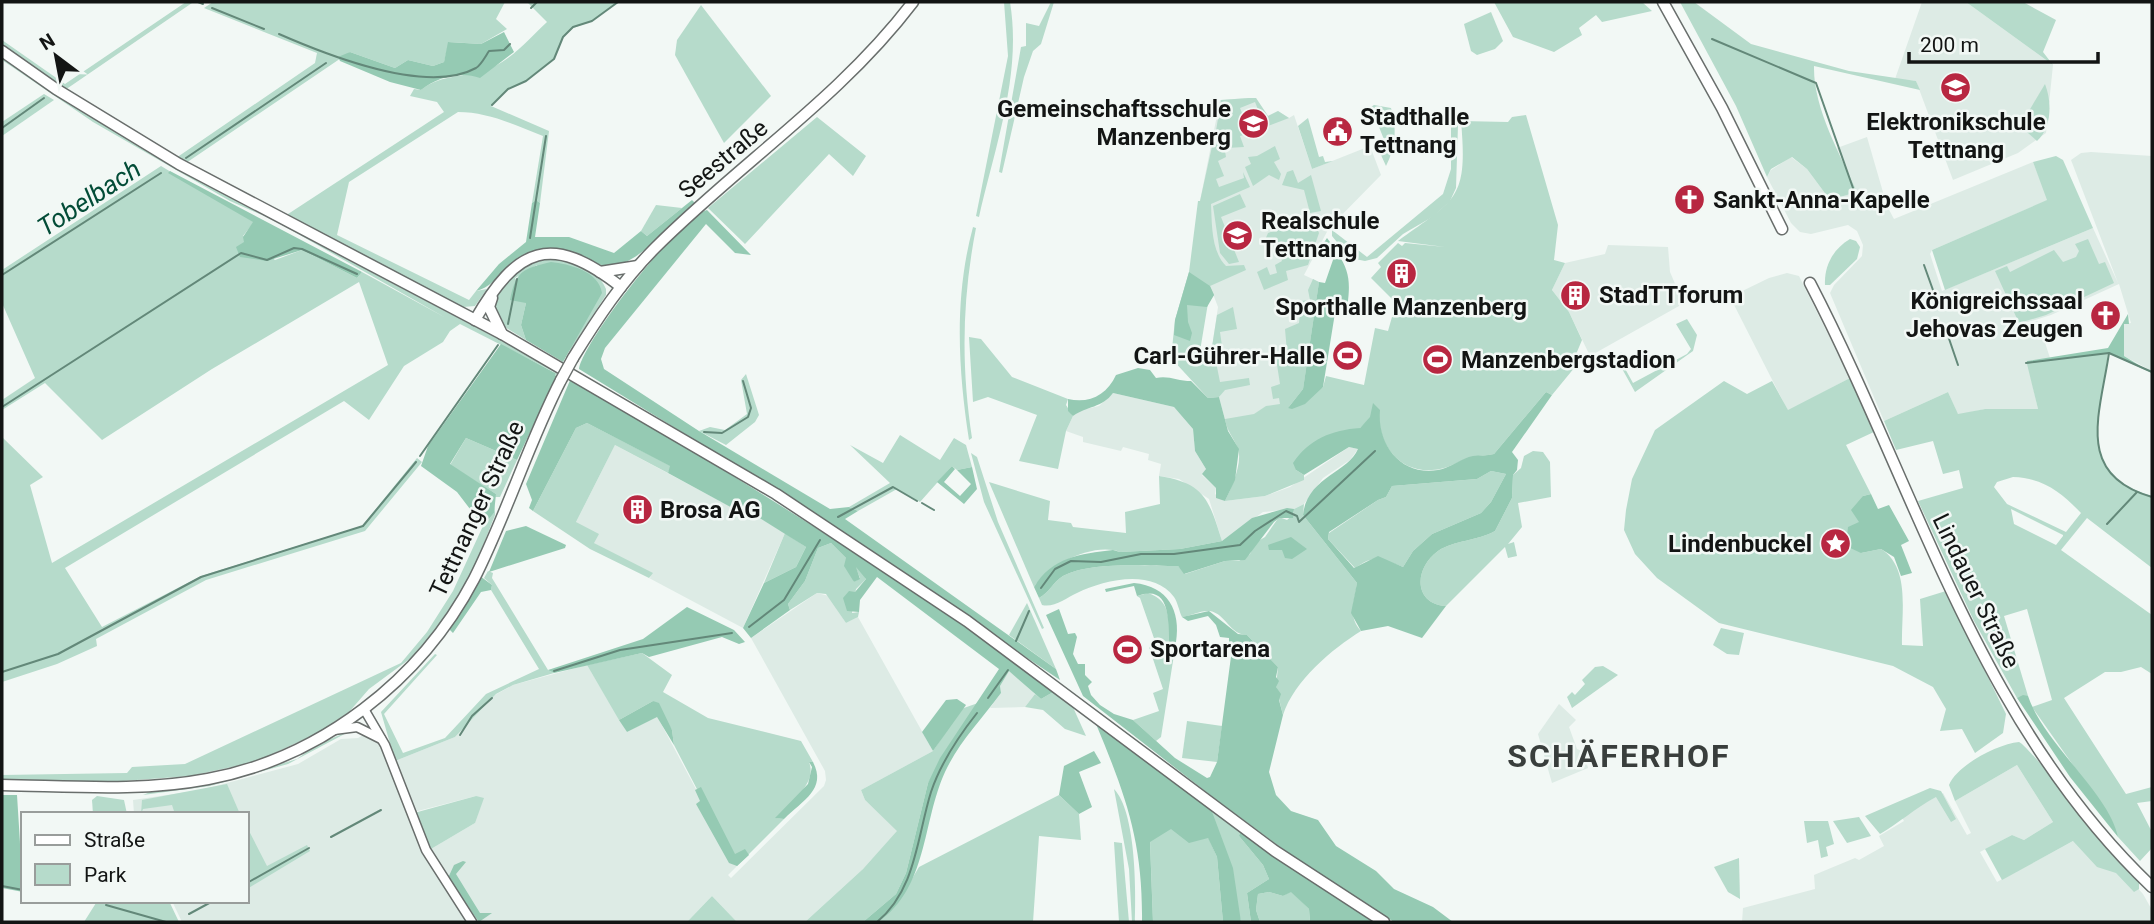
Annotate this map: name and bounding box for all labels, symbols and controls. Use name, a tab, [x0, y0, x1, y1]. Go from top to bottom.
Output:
north arrow	[21, 21, 91, 91]
scale bar	[1909, 21, 2098, 65]
text: N	[35, 29, 59, 55]
text: 200 m	[1920, 33, 1979, 57]
school or university icon: Elektronikschule Tettnang	[1939, 71, 1973, 105]
place label: Gemeinschaftsschule Manzenberg	[997, 95, 1231, 151]
place label: Stadthalle Tettnang	[1360, 103, 1469, 159]
school or university icon: Gemeinschaftsschule Manzenberg	[1237, 106, 1271, 140]
place label: Elektronikschule Tettnang	[1866, 108, 2046, 164]
street label: Seestraße	[673, 114, 773, 204]
public building icon: Stadthalle Tettnang	[1320, 114, 1354, 148]
water label: Tobelbach	[32, 154, 146, 242]
church icon: Sankt-Anna-Kapelle	[1673, 183, 1707, 217]
place label: Sankt-Anna-Kapelle	[1713, 186, 1930, 214]
place label: Realschule Tettnang	[1261, 207, 1380, 263]
school or university icon: Realschule Tettnang	[1221, 218, 1255, 252]
building icon: Sporthalle Manzenberg	[1384, 256, 1418, 290]
building icon: StadTTforum	[1559, 278, 1593, 312]
place label: StadTTforum	[1599, 281, 1743, 309]
place label: Königreichssaal Jehovas Zeugen	[1906, 287, 2083, 343]
place label: Sporthalle Manzenberg	[1275, 293, 1527, 321]
church icon: Königreichssaal Jehovas Zeugen	[2089, 298, 2123, 332]
sports icon: Carl-Gührer-Halle	[1331, 339, 1365, 373]
place label: Carl-Gührer-Halle	[1133, 342, 1325, 370]
sports icon: Manzenbergstadion	[1421, 343, 1455, 377]
place label: Manzenbergstadion	[1461, 346, 1676, 374]
street label: Tettnanger Straße	[424, 416, 530, 602]
building icon: Brosa AG	[620, 493, 654, 527]
place label: Brosa AG	[660, 496, 761, 524]
street label: Lindauer Straße	[1926, 509, 2026, 673]
place icon: Lindenbuckel	[1818, 527, 1852, 561]
place label: Lindenbuckel	[1668, 530, 1812, 558]
sports icon: Sportarena	[1110, 632, 1144, 666]
place label: Sportarena	[1150, 635, 1270, 663]
district label: SCHÄFERHOF	[1507, 737, 1731, 775]
legend	[21, 812, 248, 903]
text: Straße	[84, 828, 145, 852]
text: Park	[84, 863, 127, 887]

